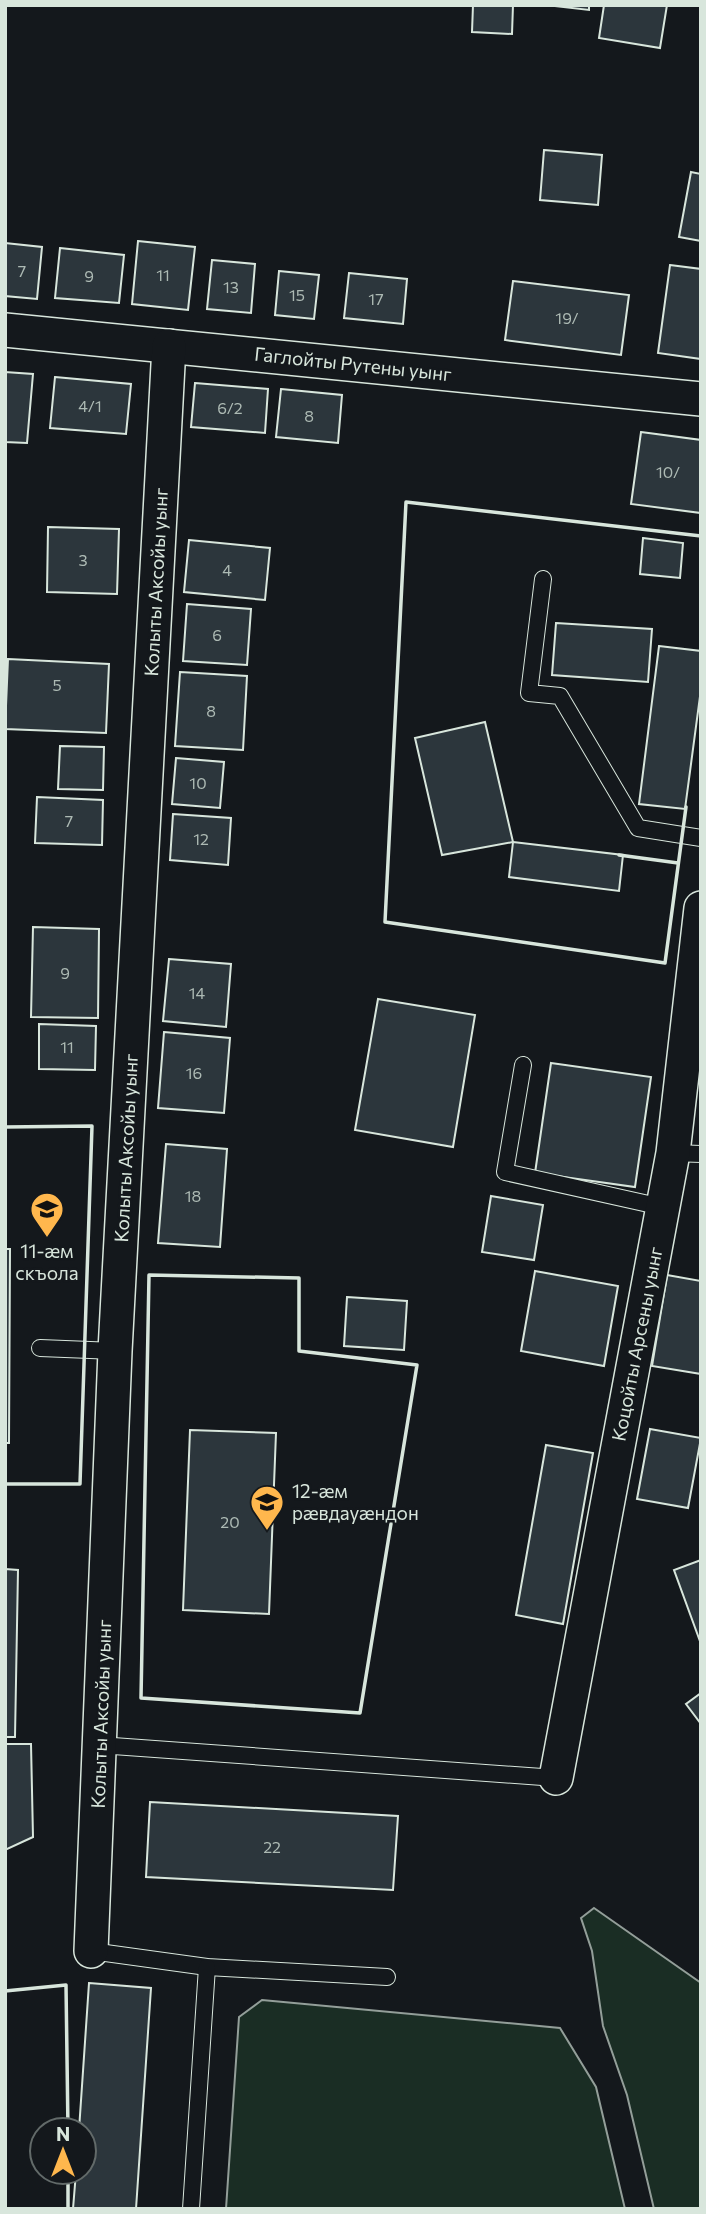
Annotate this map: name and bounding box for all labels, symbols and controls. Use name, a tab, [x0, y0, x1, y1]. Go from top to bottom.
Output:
house number: 7	[18, 261, 26, 280]
house number: 11	[156, 265, 170, 284]
house number: 9	[84, 266, 94, 285]
house number: 13	[223, 277, 239, 296]
house number: 15	[289, 285, 305, 304]
house number: 17	[368, 289, 384, 308]
house number: 19/	[555, 308, 579, 327]
street label: Гаглойты Рутены уынг	[253, 342, 453, 385]
house number: 4/1	[78, 396, 102, 415]
house number: 6/2	[217, 398, 243, 417]
house number: 8	[304, 406, 314, 425]
house number: 10/	[656, 462, 680, 481]
street label: Колыты Аксойы уынг	[139, 487, 172, 677]
house number: 3	[78, 550, 88, 569]
house number: 4	[222, 560, 232, 579]
house number: 6	[212, 625, 222, 644]
house number: 5	[52, 675, 62, 694]
house number: 8	[206, 701, 216, 720]
house number: 10	[189, 773, 207, 792]
house number: 7	[65, 811, 73, 830]
house number: 12	[193, 829, 209, 848]
house number: 9	[60, 963, 70, 982]
house number: 14	[189, 983, 206, 1002]
house number: 11	[60, 1037, 74, 1056]
street label: Колыты Аксойы уынг	[109, 1053, 142, 1243]
house number: 16	[186, 1063, 202, 1082]
house number: 18	[185, 1186, 201, 1205]
school or university icon: 11-æм скъола	[28, 1190, 66, 1239]
place label: 11-æм скъола	[15, 1239, 79, 1284]
street label: Коцойты Арсены уынг	[606, 1245, 667, 1443]
place label: 12-æм рӕвдауӕндон	[292, 1479, 419, 1524]
school or university icon: 12-æм рӕвдауӕндон	[248, 1483, 286, 1532]
house number: 20	[220, 1512, 240, 1531]
street label: Колыты Аксойы уынг	[86, 1619, 115, 1809]
house number: 22	[263, 1837, 281, 1856]
north arrow	[28, 2116, 98, 2186]
text: N	[56, 2122, 70, 2145]

